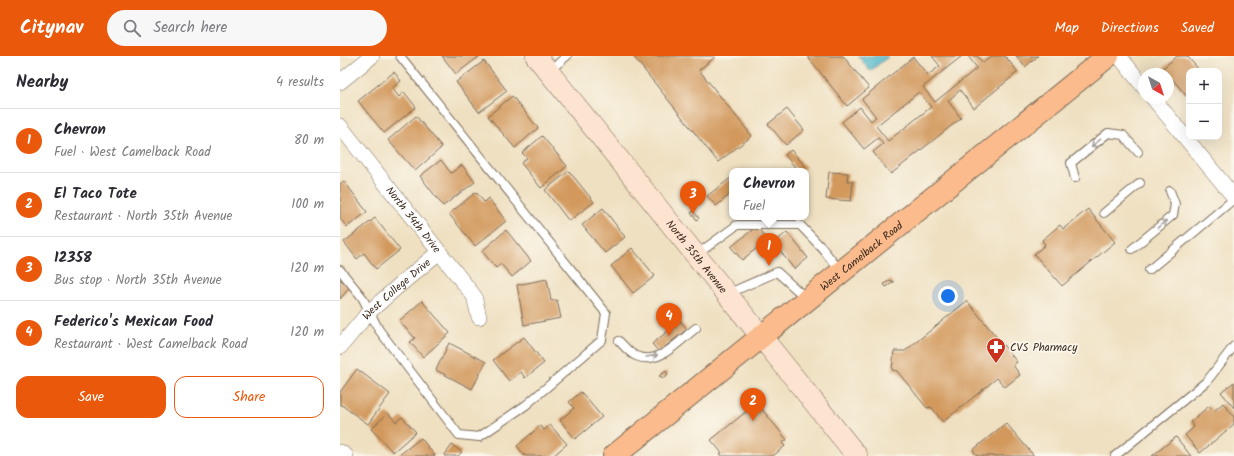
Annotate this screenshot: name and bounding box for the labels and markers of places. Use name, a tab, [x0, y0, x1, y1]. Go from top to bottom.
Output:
pin: 3	[680, 181, 706, 214]
pin: 1	[756, 233, 782, 266]
pin: 4	[656, 303, 682, 336]
pharmacy icon: CVS Pharmacy	[985, 336, 1007, 364]
place label: CVS Pharmacy	[1010, 339, 1078, 357]
pin: 2	[740, 388, 766, 421]

